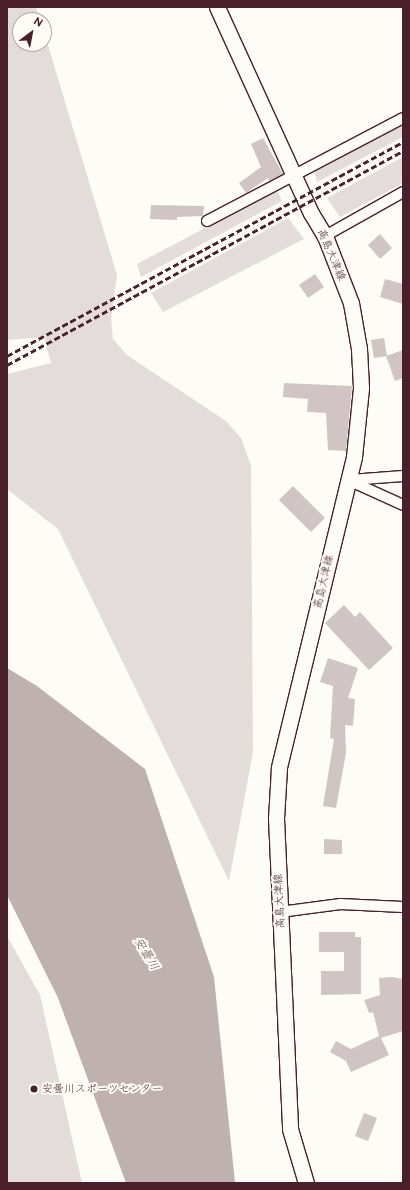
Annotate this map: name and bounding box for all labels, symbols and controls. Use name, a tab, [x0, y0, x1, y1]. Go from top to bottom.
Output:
north arrow	[12, 12, 52, 52]
text: N	[31, 15, 45, 30]
street label: 高島大津線	[314, 227, 348, 283]
street label: 高島大津線	[311, 554, 337, 610]
street label: 高島大津線	[272, 873, 288, 929]
water label: 安曇川	[131, 935, 161, 973]
place label: 安曇川スポーツセンター	[42, 1082, 163, 1096]
marker: 安曇川スポーツセンター	[29, 1084, 39, 1094]

